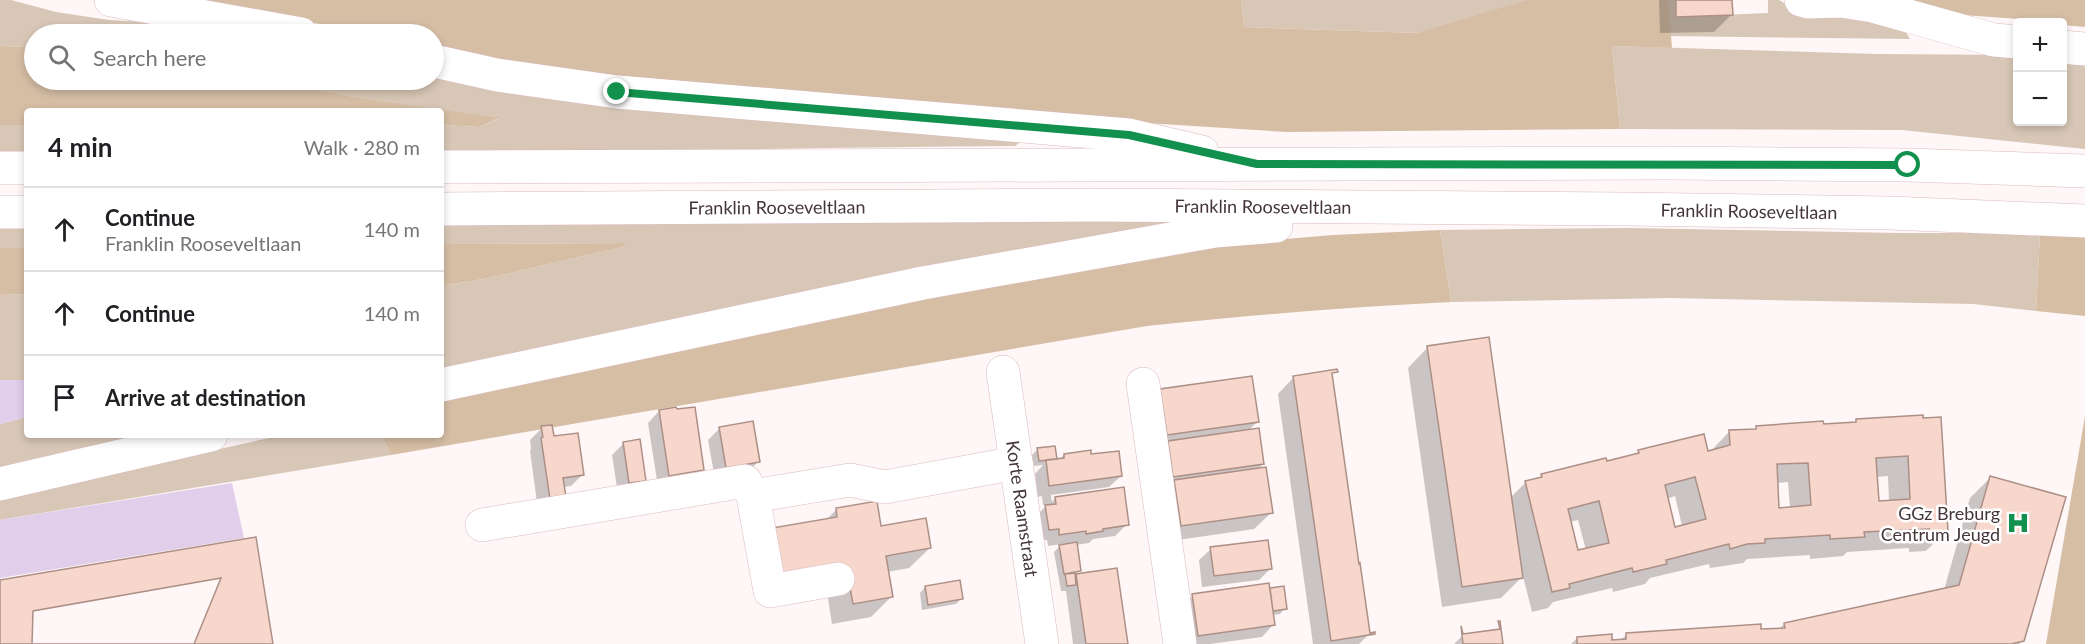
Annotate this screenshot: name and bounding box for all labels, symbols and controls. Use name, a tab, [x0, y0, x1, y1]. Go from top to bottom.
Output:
map controls	[2013, 18, 2067, 126]
button: +	[2013, 18, 2067, 72]
search box	[24, 24, 444, 90]
icon: search	[45, 41, 78, 74]
text: Search here	[93, 44, 206, 71]
button: −	[2013, 72, 2067, 126]
route end	[603, 78, 629, 104]
text: 4 min	[48, 131, 112, 163]
text: Walk · 280 m	[304, 135, 420, 159]
route start	[1894, 151, 1920, 177]
street label: Franklin Rooseveltlaan	[688, 195, 866, 218]
street label: Franklin Rooseveltlaan	[1174, 195, 1352, 218]
street label: Franklin Rooseveltlaan	[1660, 199, 1838, 223]
text: Continue	[105, 204, 195, 231]
icon: ahead	[48, 213, 81, 246]
text: 140 m	[364, 217, 420, 241]
text: Franklin Rooseveltlaan	[105, 231, 301, 255]
icon: ahead	[48, 297, 81, 330]
text: Continue	[105, 300, 195, 327]
text: 140 m	[364, 301, 420, 325]
icon: arrive	[48, 381, 81, 414]
text: Arrive at destination	[105, 384, 306, 411]
street label: Korte Raamstraat	[1002, 439, 1043, 579]
place label: GGz Breburg Centrum Jeugd	[1881, 502, 2000, 545]
hospital icon: GGz Breburg Centrum Jeugd	[2005, 510, 2031, 536]

